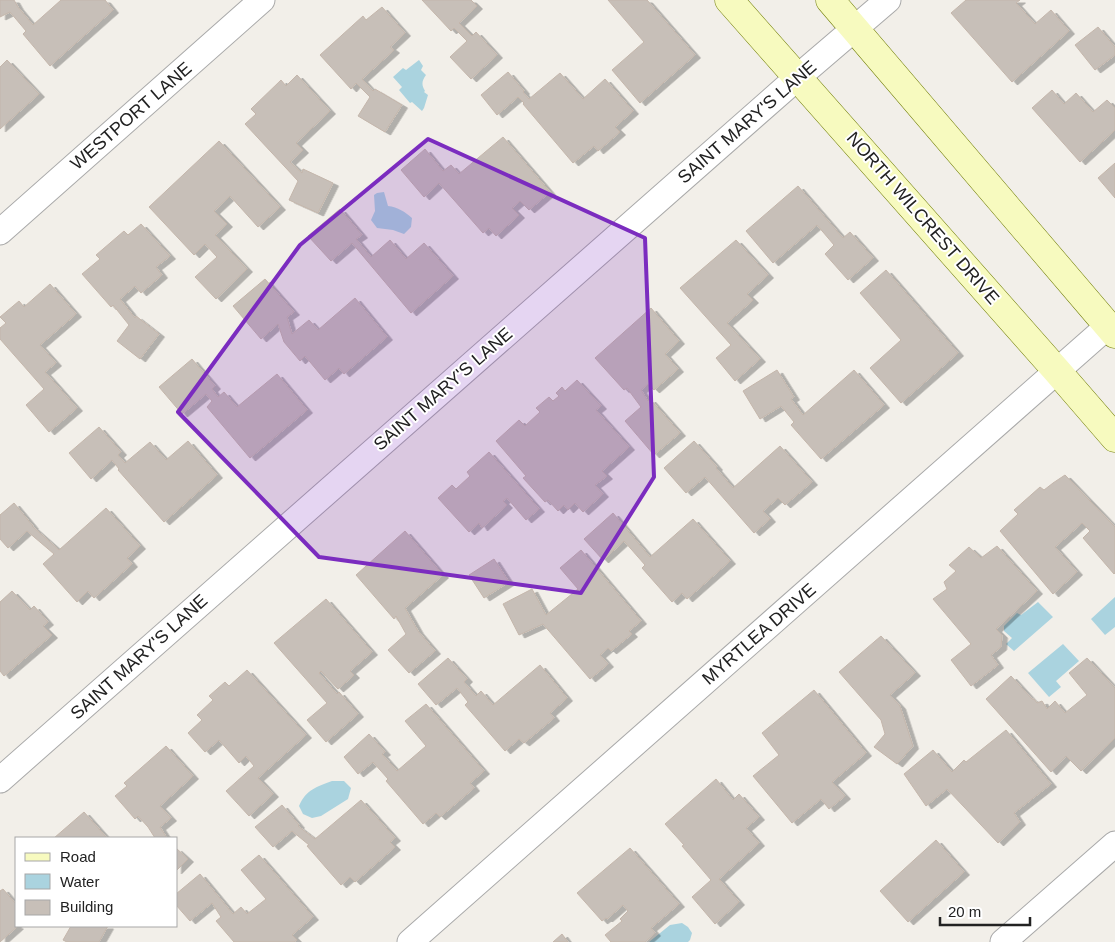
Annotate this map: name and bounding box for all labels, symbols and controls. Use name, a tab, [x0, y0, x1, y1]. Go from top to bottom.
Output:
street label: SAINT MARY'S LANE	[674, 56, 820, 188]
street label: WESTPORT LANE	[67, 58, 195, 174]
street label: NORTH WILCREST DRIVE	[843, 128, 1003, 308]
street label: SAINT MARY'S LANE	[370, 323, 516, 455]
street label: MYRTLEA DRIVE	[698, 579, 820, 689]
street label: SAINT MARY'S LANE	[67, 590, 211, 724]
legend	[15, 837, 178, 927]
text: Road	[60, 848, 96, 865]
text: Water	[60, 873, 99, 890]
scale bar	[940, 894, 1030, 926]
text: Building	[60, 898, 113, 915]
text: 20 m	[948, 903, 981, 920]

